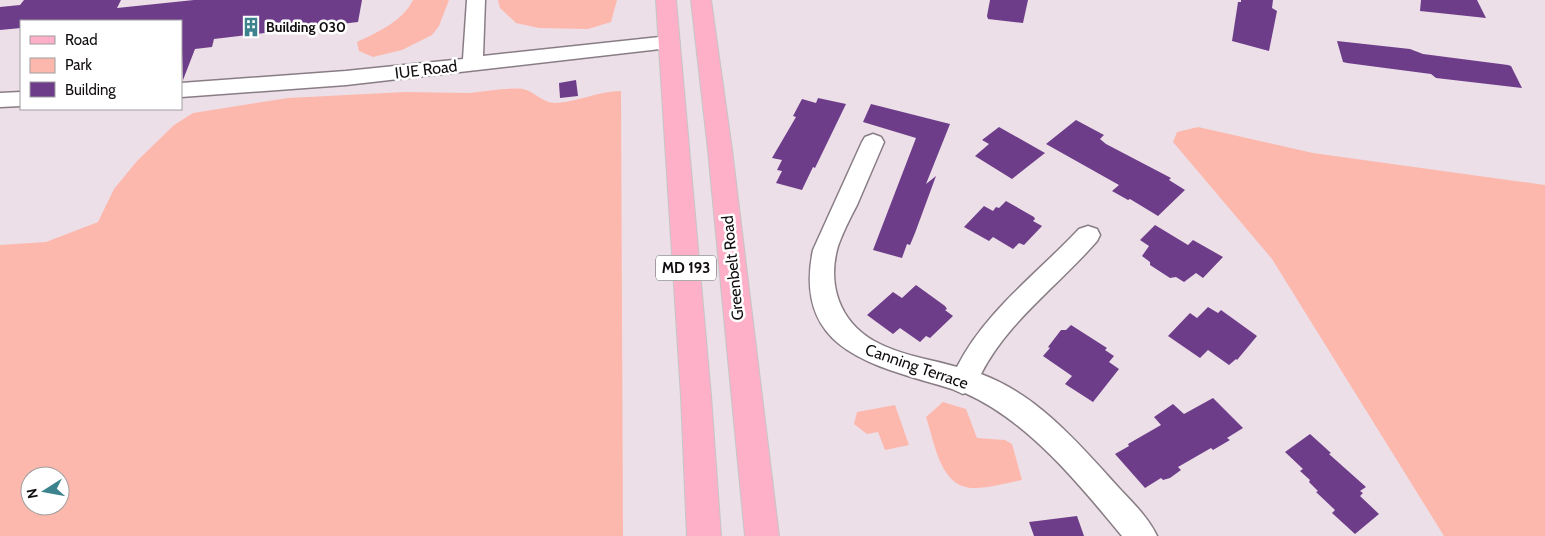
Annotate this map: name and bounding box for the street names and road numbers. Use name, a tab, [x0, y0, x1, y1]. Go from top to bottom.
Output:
street label: IUE Road	[394, 56, 458, 83]
street label: Greenbelt Road	[718, 215, 747, 321]
road number: MD 193	[656, 256, 716, 280]
street label: Canning Terrace	[863, 340, 971, 393]

